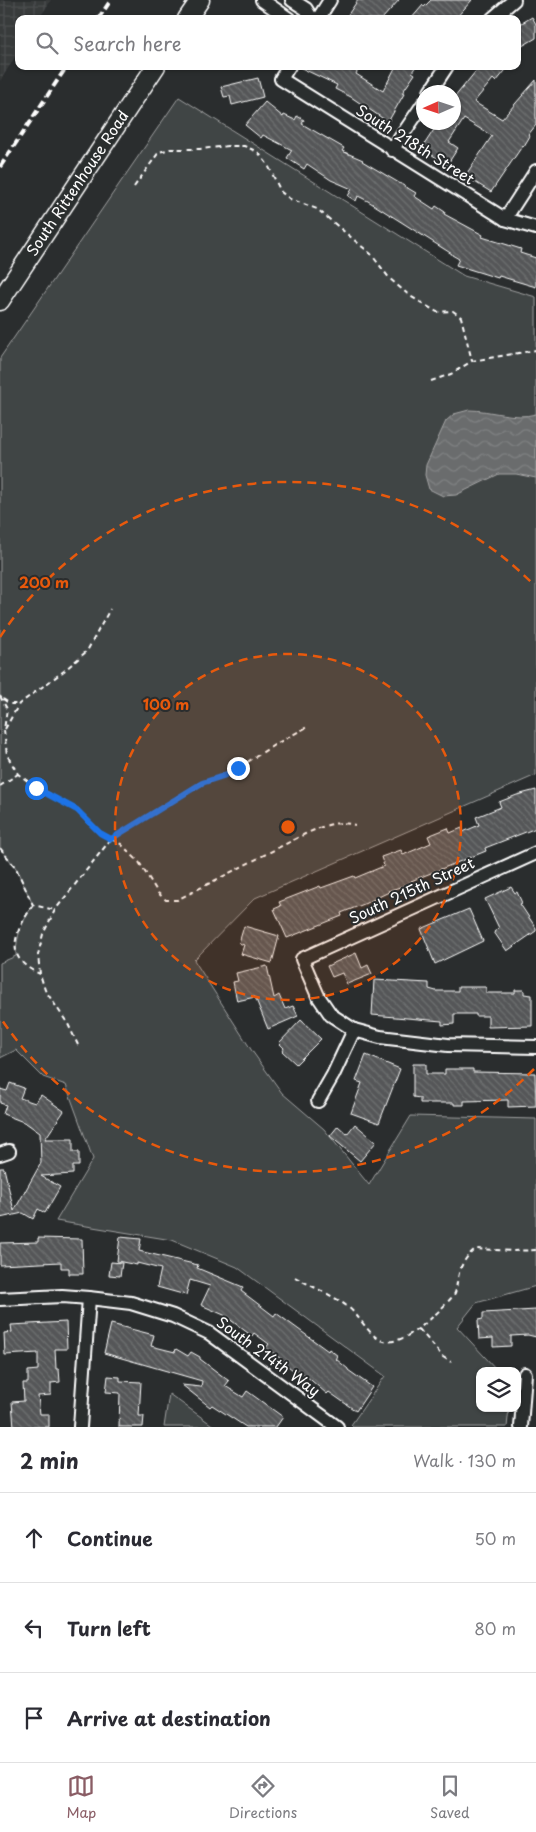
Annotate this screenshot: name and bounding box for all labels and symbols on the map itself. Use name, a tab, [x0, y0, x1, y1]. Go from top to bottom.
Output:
north arrow	[416, 85, 461, 130]
street label: South 218th Street	[352, 98, 480, 189]
street label: South Rittenhouse Road	[20, 105, 133, 260]
text: 200 m	[19, 570, 69, 593]
text: 100 m	[143, 692, 189, 715]
route end	[227, 757, 250, 780]
route start	[25, 777, 48, 800]
centre of rings	[279, 818, 297, 836]
street label: South 215th Street	[345, 850, 478, 929]
street label: South 214th Way	[212, 1310, 325, 1401]

